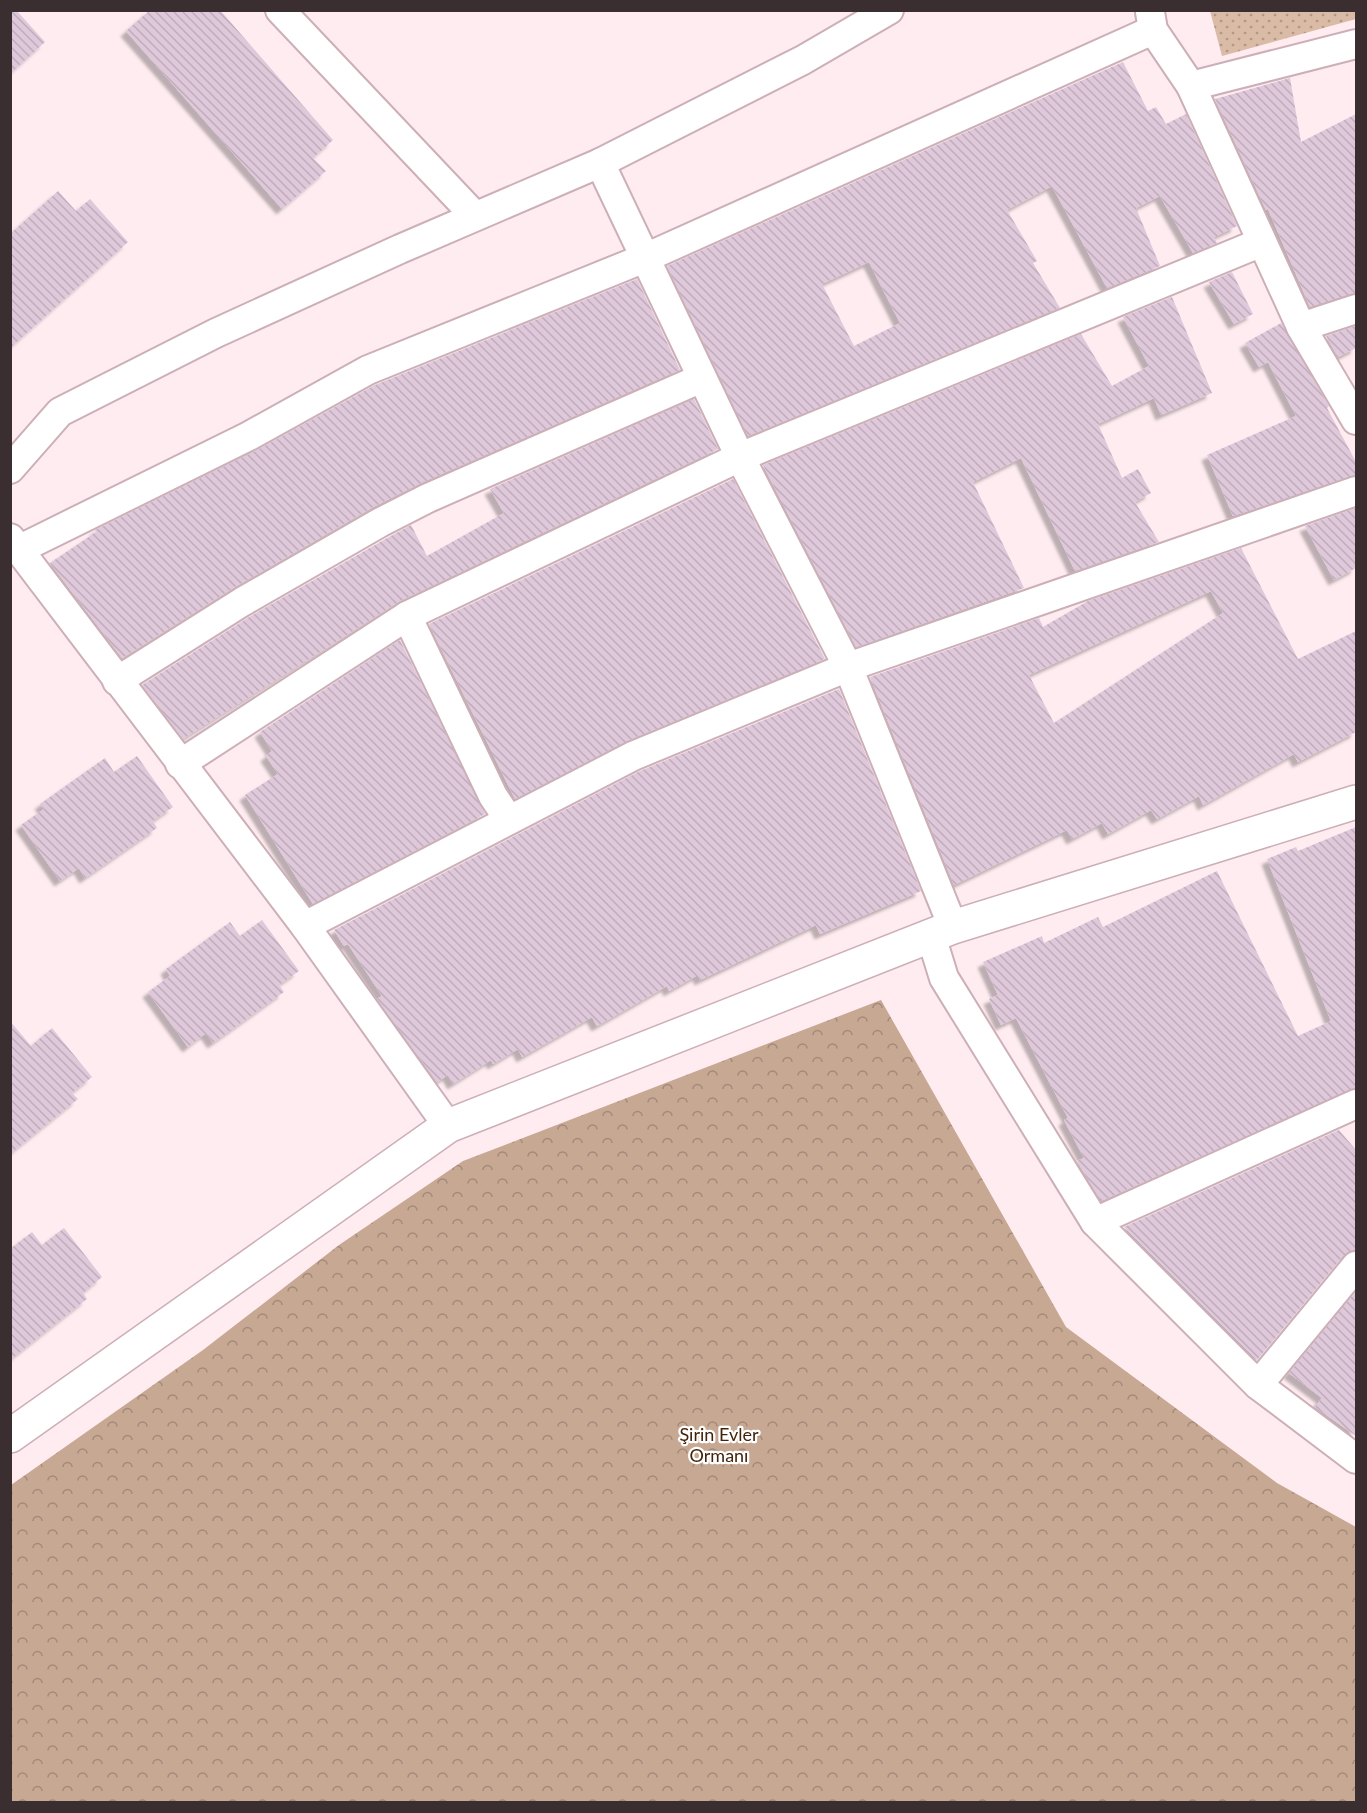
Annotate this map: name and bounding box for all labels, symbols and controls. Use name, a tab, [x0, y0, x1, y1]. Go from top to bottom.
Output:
park label: Şirin Evler Ormanı	[679, 1423, 759, 1466]

